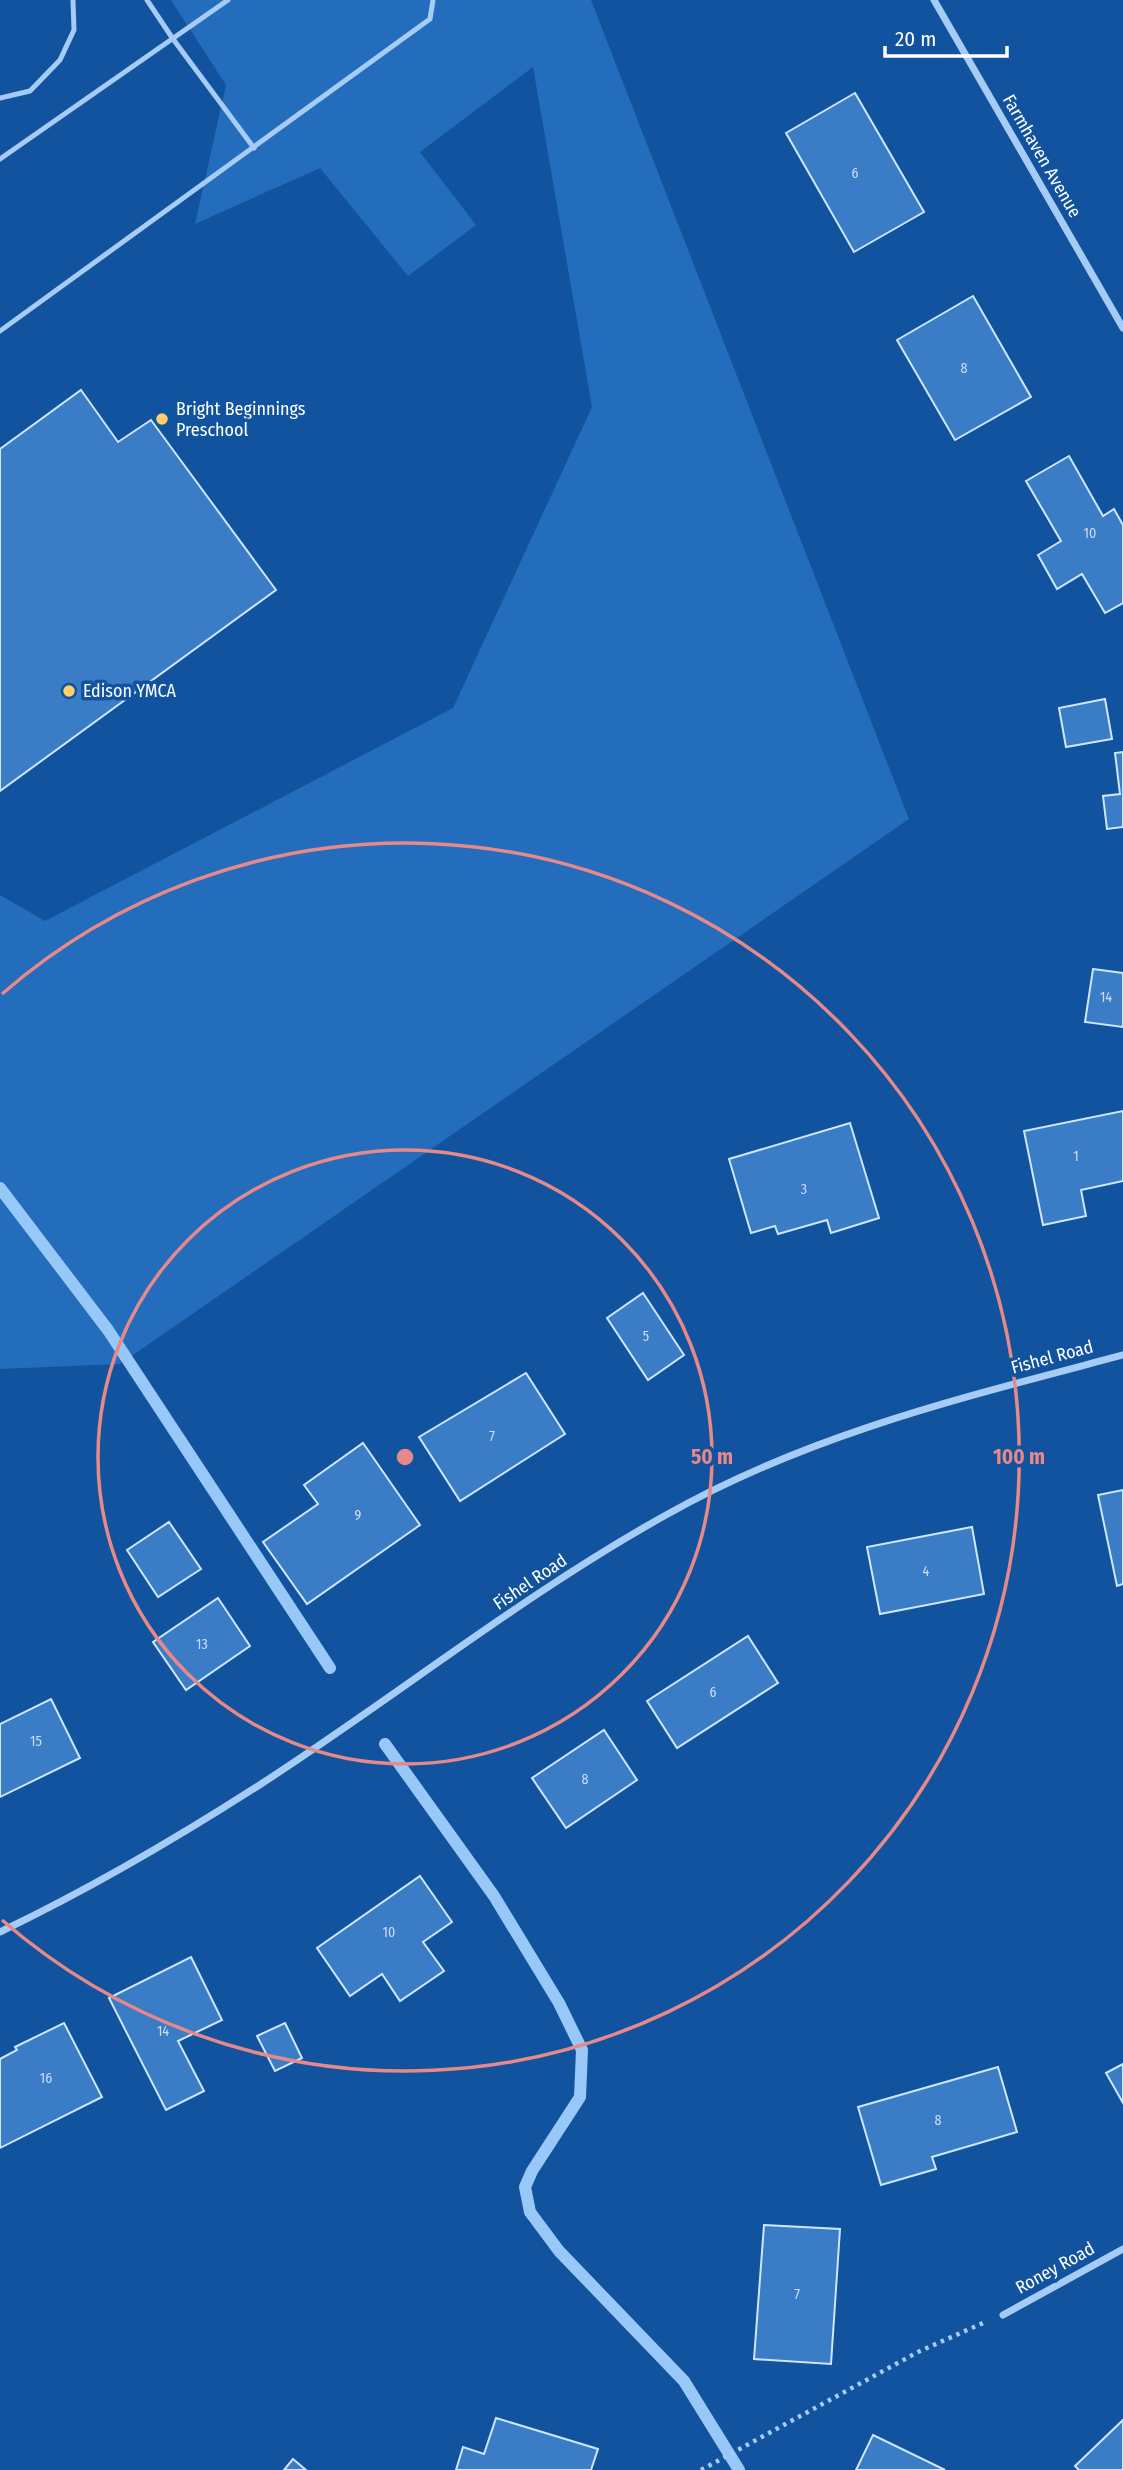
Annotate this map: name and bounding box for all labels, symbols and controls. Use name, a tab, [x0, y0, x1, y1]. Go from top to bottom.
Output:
scale bar	[885, 14, 1007, 58]
text: 20 m	[895, 26, 936, 52]
street label: Farmhaven Avenue	[998, 91, 1086, 222]
house number: 6	[852, 165, 859, 182]
house number: 8	[961, 360, 968, 377]
place label: Bright Beginnings Preschool	[176, 398, 306, 441]
marker: Bright Beginnings Preschool	[154, 411, 170, 427]
house number: 10	[1084, 525, 1096, 542]
place label: Edison YMCA	[83, 680, 177, 702]
marker: Edison YMCA	[61, 683, 77, 699]
house number: 14	[1100, 989, 1112, 1006]
house number: 1	[1073, 1148, 1079, 1165]
house number: 3	[801, 1181, 807, 1198]
house number: 5	[643, 1328, 649, 1345]
street label: Fishel Road	[1008, 1335, 1096, 1379]
house number: 7	[489, 1428, 495, 1445]
text: 50 m	[691, 1444, 733, 1470]
text: 100 m	[993, 1444, 1045, 1470]
centre of rings	[393, 1445, 417, 1469]
house number: 9	[355, 1507, 362, 1524]
street label: Fishel Road	[489, 1549, 571, 1615]
house number: 4	[923, 1563, 930, 1580]
house number: 13	[196, 1636, 208, 1653]
house number: 6	[710, 1684, 717, 1701]
house number: 15	[30, 1733, 42, 1750]
house number: 8	[582, 1771, 589, 1788]
house number: 10	[383, 1924, 395, 1941]
house number: 14	[157, 2023, 169, 2040]
house number: 16	[40, 2070, 52, 2087]
house number: 8	[935, 2112, 942, 2129]
street label: Roney Road	[1012, 2237, 1098, 2299]
house number: 7	[794, 2286, 800, 2303]

